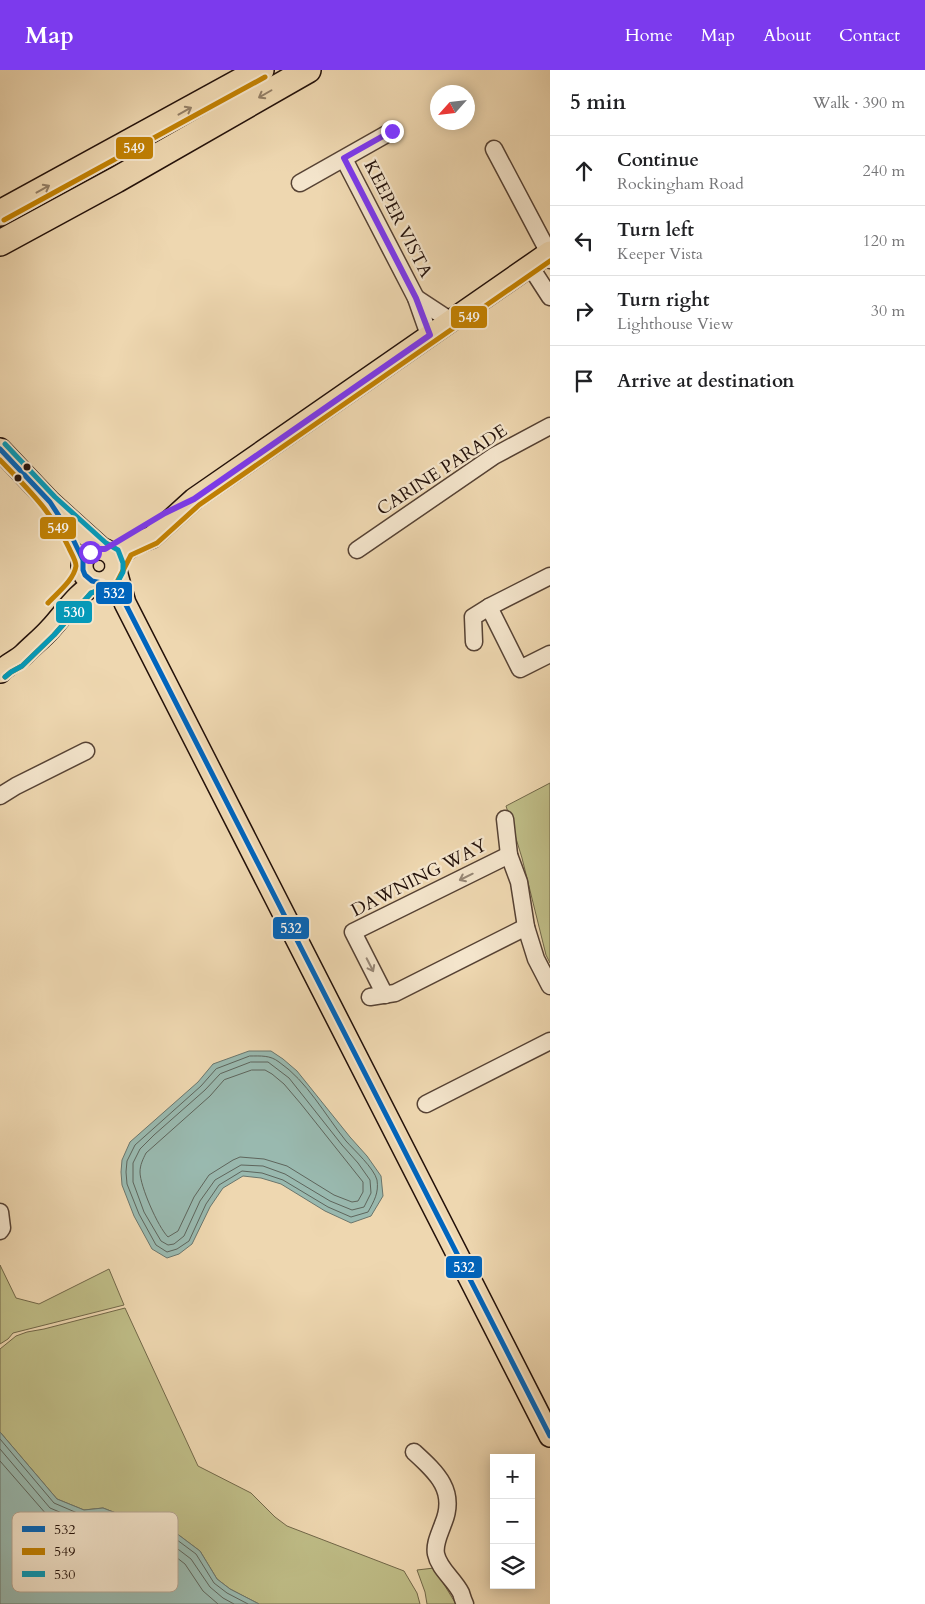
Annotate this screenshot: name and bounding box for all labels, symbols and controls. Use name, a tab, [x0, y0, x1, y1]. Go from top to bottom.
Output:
text: Map	[25, 19, 74, 52]
text: Home	[625, 23, 673, 48]
text: Map	[701, 23, 735, 48]
text: About	[763, 23, 811, 48]
text: Contact	[839, 23, 900, 48]
north arrow	[430, 85, 475, 130]
text: 5 min	[570, 88, 626, 117]
one-way arrow	[258, 90, 273, 99]
text: Walk · 390 m	[813, 92, 905, 114]
one-way arrow	[178, 106, 193, 116]
route end	[381, 120, 404, 143]
line badge: 549	[115, 136, 154, 160]
text: 549	[123, 139, 145, 158]
text: Continue	[617, 147, 699, 173]
street label: KEEPER VISTA	[358, 156, 439, 282]
icon: ahead	[570, 157, 598, 185]
text: 240 m	[863, 160, 905, 182]
text: Rockingham Road	[617, 173, 744, 195]
one-way arrow	[35, 184, 49, 194]
text: Turn left	[617, 217, 694, 243]
icon: left	[570, 227, 598, 255]
text: 120 m	[863, 230, 905, 252]
text: Keeper Vista	[617, 243, 703, 265]
text: Turn right	[617, 287, 709, 313]
icon: right	[570, 297, 598, 325]
text: 30 m	[871, 300, 905, 322]
line badge: 549	[450, 305, 488, 329]
text: 549	[458, 308, 480, 327]
text: Lighthouse View	[617, 313, 733, 335]
icon: arrive	[570, 367, 598, 395]
text: Arrive at destination	[617, 368, 794, 394]
street label: CARINE PARADE	[372, 418, 512, 522]
unlabelled marker	[22, 462, 32, 472]
unlabelled marker	[13, 473, 23, 483]
line badge: 549	[39, 516, 77, 540]
text: 549	[47, 519, 69, 538]
route start	[79, 541, 102, 564]
line badge: 532	[95, 581, 133, 605]
text: 532	[103, 584, 125, 603]
line badge: 530	[55, 600, 93, 624]
text: 530	[63, 603, 85, 622]
street label: DAWNING WAY	[347, 833, 492, 923]
one-way arrow	[458, 872, 473, 882]
line badge: 532	[272, 916, 310, 940]
text: 532	[280, 919, 302, 938]
one-way arrow	[366, 957, 375, 972]
line badge: 532	[445, 1255, 483, 1279]
text: 532	[453, 1258, 475, 1277]
map controls	[490, 1454, 535, 1589]
button: +	[490, 1454, 535, 1499]
button: −	[490, 1499, 535, 1544]
legend	[12, 1512, 178, 1592]
text: 532	[54, 1520, 76, 1539]
text: 549	[54, 1542, 76, 1561]
button: layers	[490, 1544, 535, 1589]
text: 530	[54, 1565, 76, 1584]

